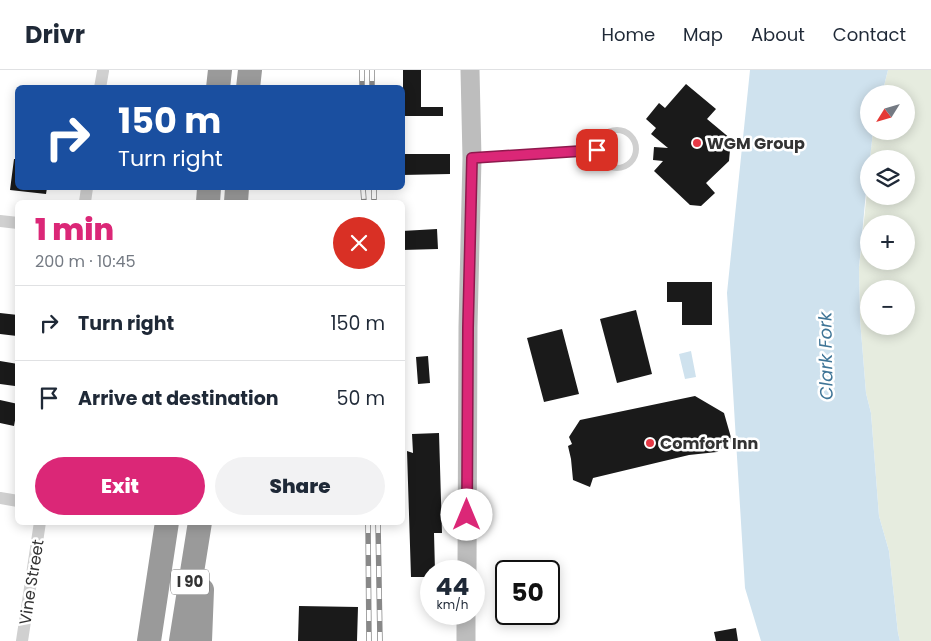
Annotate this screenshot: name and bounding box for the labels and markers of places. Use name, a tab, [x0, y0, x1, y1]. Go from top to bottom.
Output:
pin	[576, 129, 618, 171]
place label: WGM Group	[707, 132, 805, 155]
marker: WGM Group	[691, 137, 703, 149]
place label: Comfort Inn	[660, 432, 758, 455]
marker: Comfort Inn	[644, 437, 656, 449]

